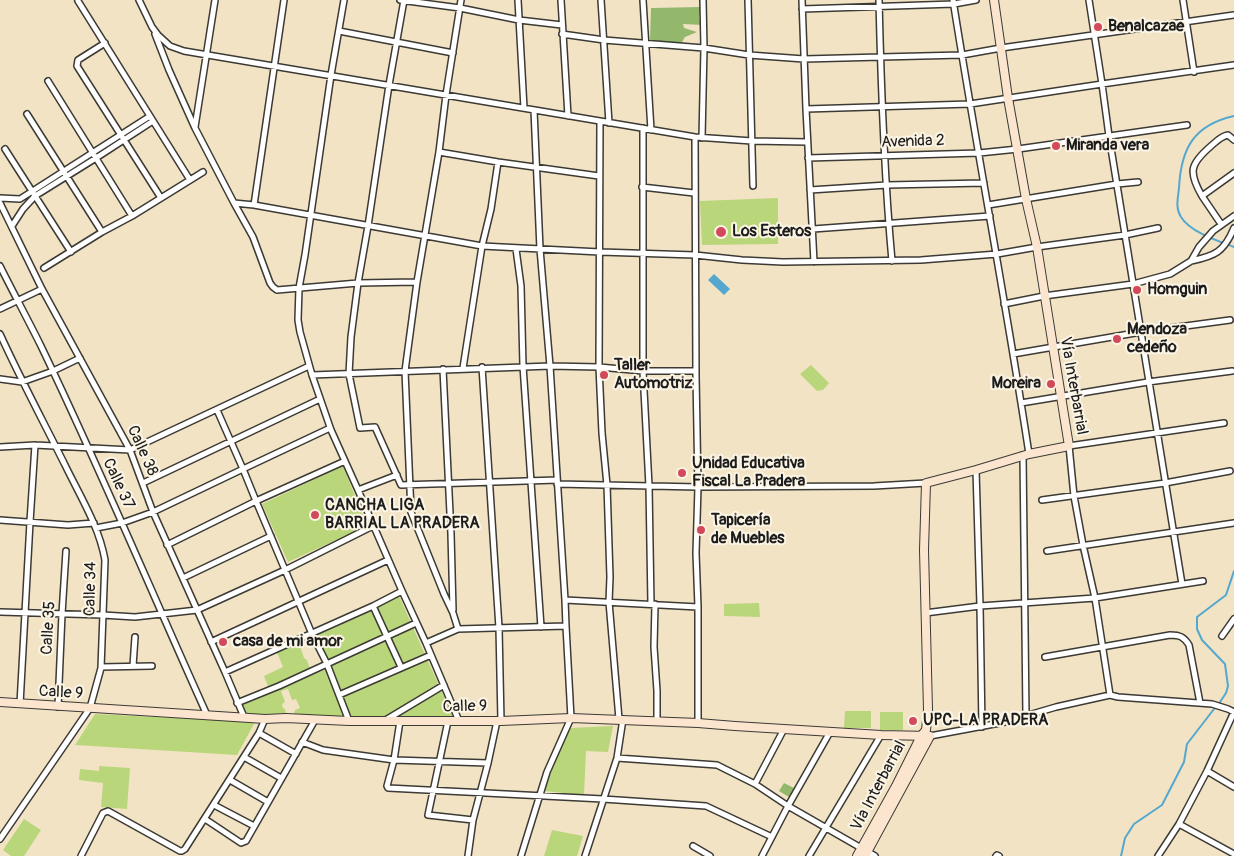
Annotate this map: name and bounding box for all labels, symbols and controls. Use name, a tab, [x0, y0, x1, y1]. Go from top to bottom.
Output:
place label: Benalcazae	[1108, 17, 1184, 37]
marker: Benalcazae	[1092, 21, 1104, 33]
street label: Avenida 2	[881, 131, 945, 153]
place label: Miranda vera	[1066, 136, 1149, 156]
marker: Miranda vera	[1050, 140, 1062, 152]
place label: Los Esteros	[732, 222, 811, 242]
marker: Los Esteros	[714, 225, 728, 239]
place label: Homguin	[1147, 280, 1207, 300]
marker: Homguin	[1131, 284, 1143, 296]
place label: Mendoza cedeño	[1127, 320, 1187, 358]
marker: Mendoza cedeño	[1111, 333, 1123, 345]
street label: Vía Interbarrial	[1055, 335, 1091, 437]
place label: Taller Automotriz	[614, 356, 692, 394]
marker: Taller Automotriz	[598, 369, 610, 381]
place label: Moreira	[992, 374, 1041, 394]
marker: Moreira	[1045, 378, 1057, 390]
street label: Calle 38	[122, 423, 162, 479]
place label: Unidad Educativa Fiscal La Pradera	[692, 454, 805, 492]
street label: Calle 37	[98, 456, 138, 512]
marker: Unidad Educativa Fiscal La Pradera	[676, 467, 688, 479]
place label: CANCHA LIGA BARRIAL LA PRADERA	[325, 496, 480, 534]
marker: CANCHA LIGA BARRIAL LA PRADERA	[309, 509, 321, 521]
place label: Tapicería de Muebles	[711, 511, 785, 549]
marker: Tapicería de Muebles	[695, 524, 707, 536]
street label: Calle 34	[81, 562, 101, 616]
street label: Calle 35	[38, 601, 60, 655]
place label: casa de mi amor	[233, 632, 342, 652]
marker: casa de mi amor	[217, 636, 229, 648]
street label: Calle 9	[38, 682, 84, 704]
street label: Calle 9	[443, 697, 487, 717]
place label: UPC-LA PRADERA	[923, 711, 1048, 731]
marker: UPC-LA PRADERA	[907, 715, 919, 727]
street label: Vía Interbarrial	[847, 738, 911, 834]

